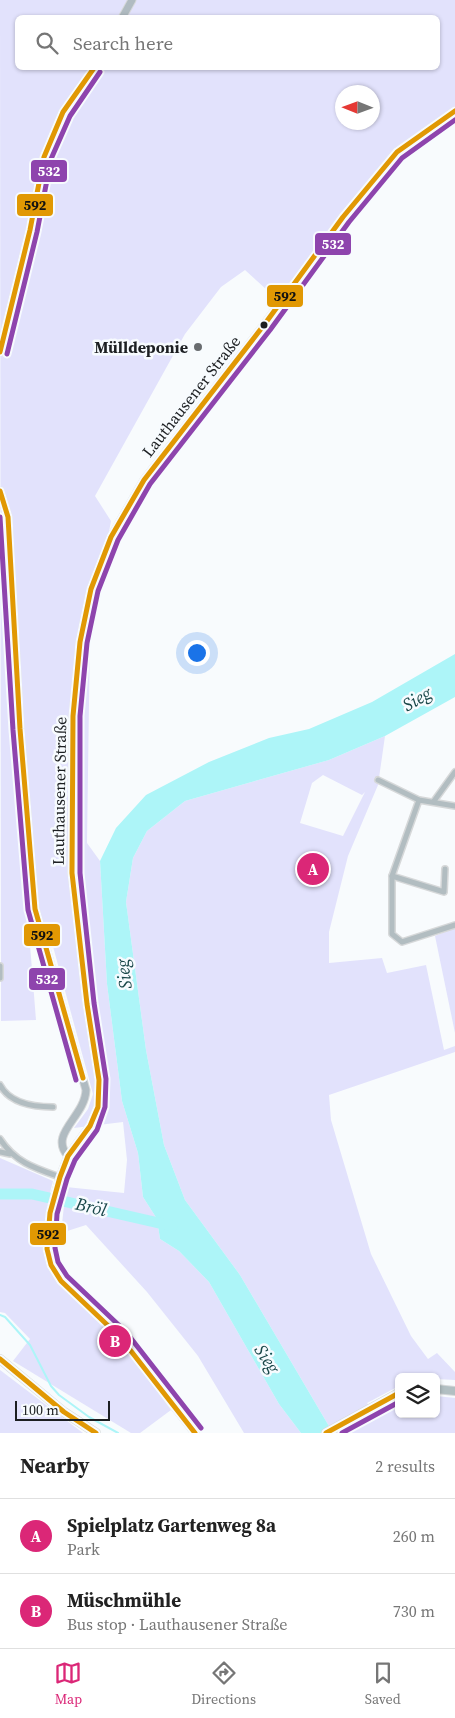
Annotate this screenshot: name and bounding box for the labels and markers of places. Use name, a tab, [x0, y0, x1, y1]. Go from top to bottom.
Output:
unlabelled marker	[259, 320, 269, 330]
place label: Mülldeponie	[94, 336, 188, 358]
marker: Mülldeponie	[192, 341, 204, 353]
pin: A	[297, 850, 329, 888]
pin: B	[99, 1322, 131, 1360]

